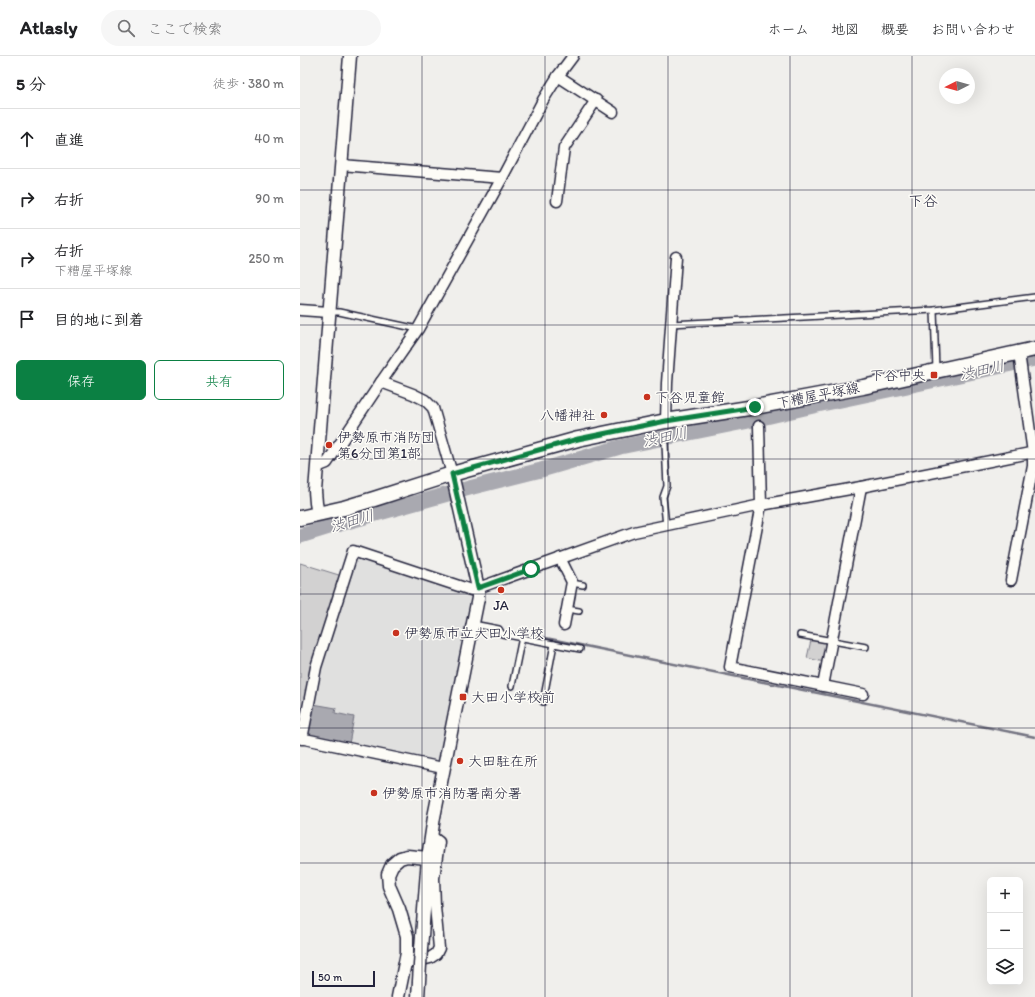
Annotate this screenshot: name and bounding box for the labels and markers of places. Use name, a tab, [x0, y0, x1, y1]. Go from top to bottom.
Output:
place label: 下谷中央	[870, 367, 926, 384]
marker: 下谷中央	[929, 370, 939, 380]
place label: 下谷児童館	[655, 389, 725, 406]
marker: 下谷児童館	[642, 392, 652, 402]
place label: 八幡神社	[540, 407, 596, 424]
marker: 八幡神社	[599, 410, 609, 420]
place label: 伊勢原市消防団 第6分団第1部	[337, 429, 435, 462]
marker: 伊勢原市消防団 第6分団第1部	[324, 440, 334, 450]
marker: JA	[496, 585, 506, 595]
place label: JA	[493, 597, 509, 614]
place label: 伊勢原市立大田小学校	[404, 625, 544, 642]
marker: 伊勢原市立大田小学校	[391, 628, 401, 638]
place label: 大田小学校前	[471, 689, 555, 706]
marker: 大田小学校前	[458, 692, 468, 702]
place label: 大田駐在所	[468, 753, 538, 770]
marker: 大田駐在所	[455, 756, 465, 766]
place label: 伊勢原市消防署南分署	[382, 785, 522, 802]
marker: 伊勢原市消防署南分署	[369, 788, 379, 798]

